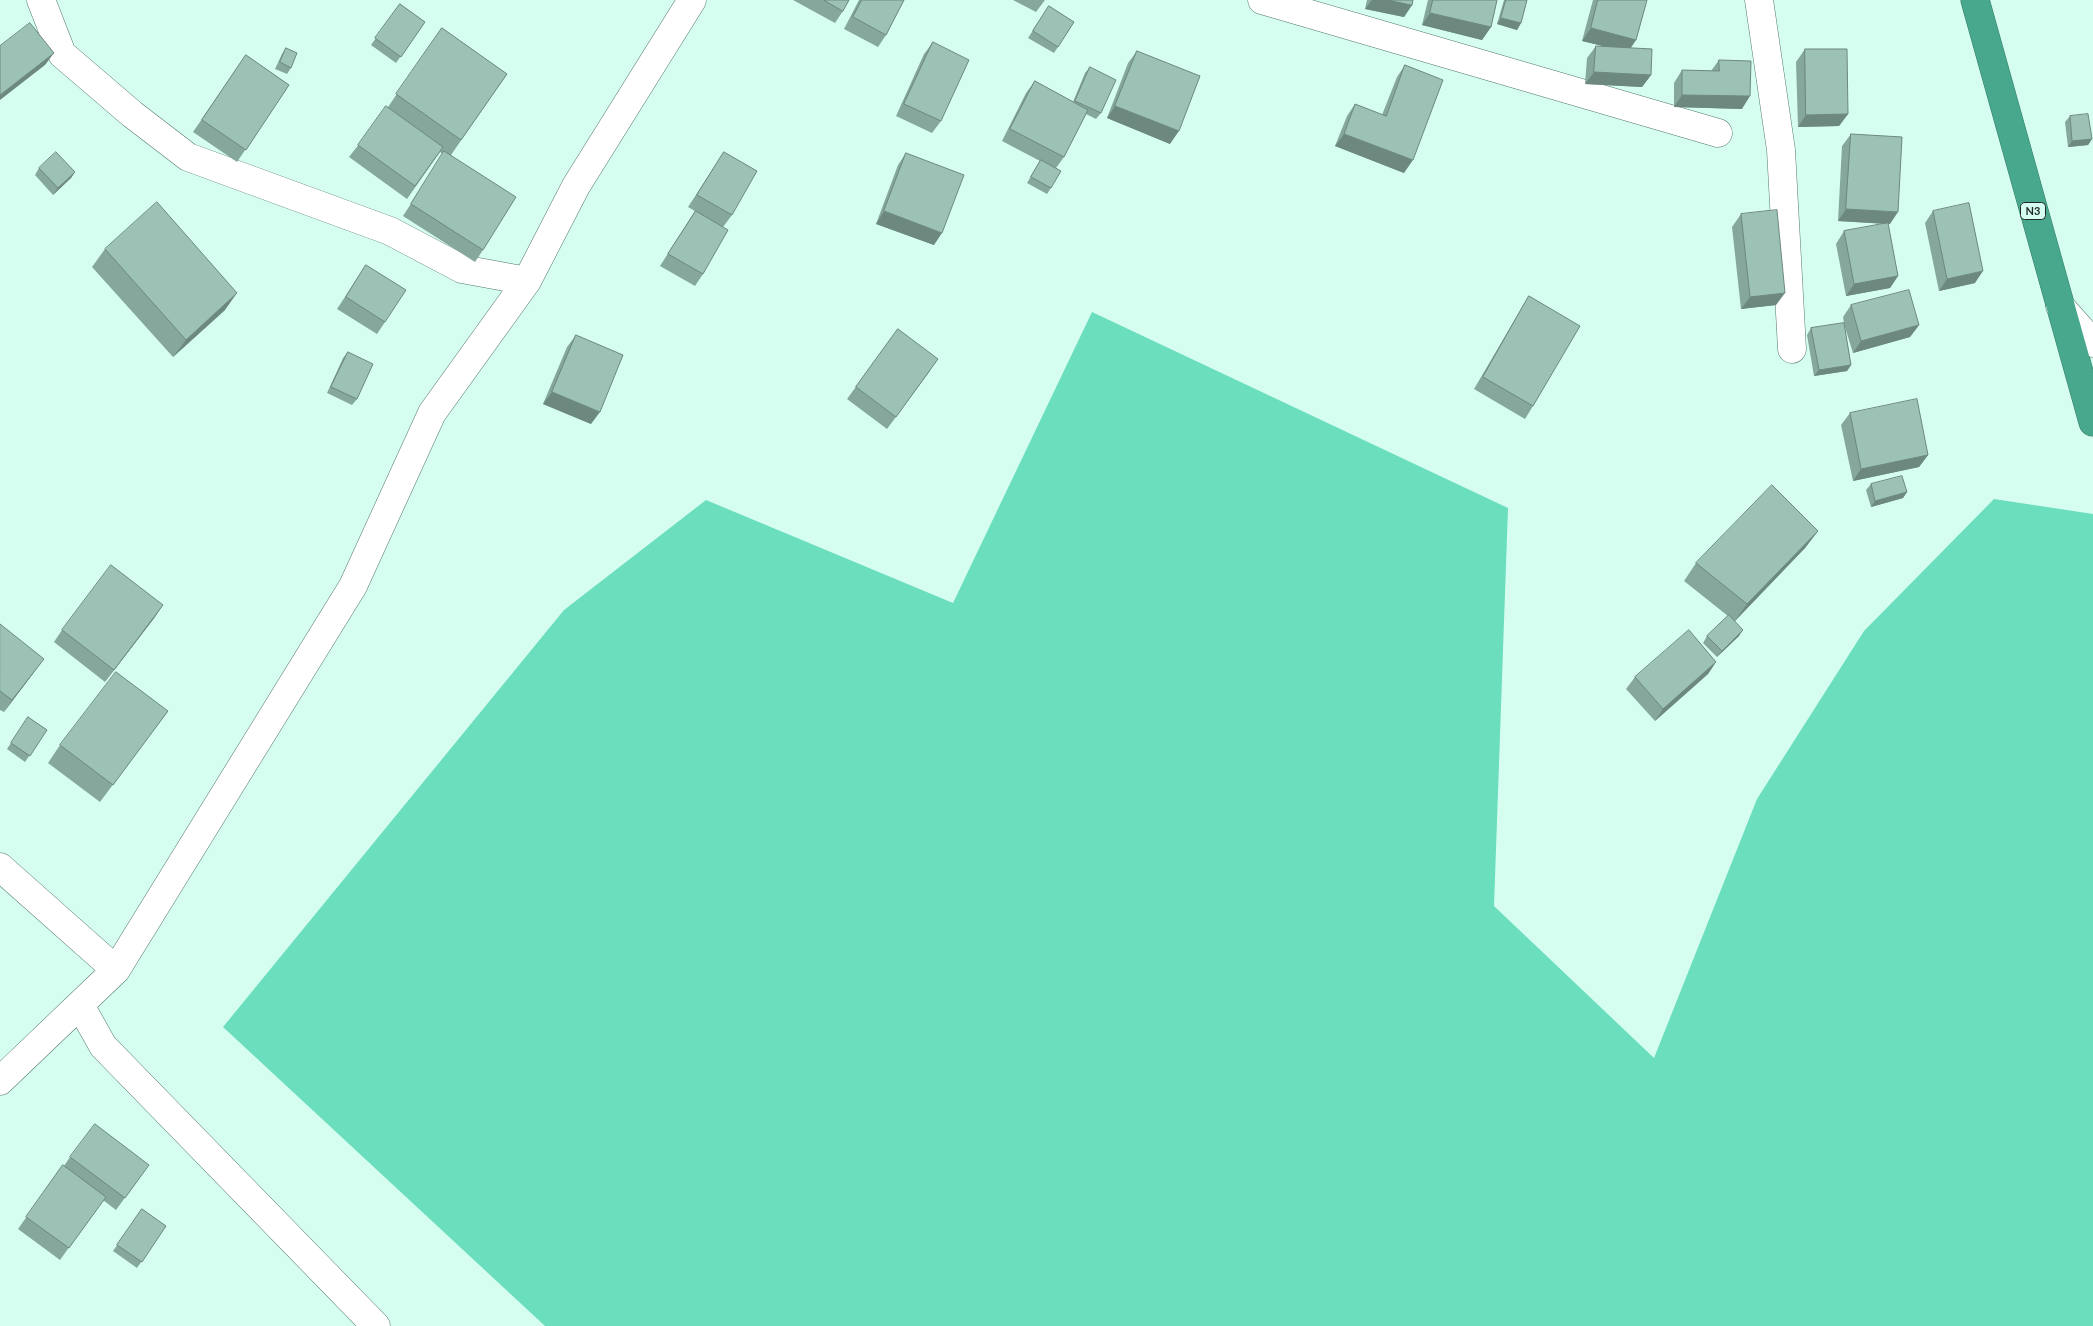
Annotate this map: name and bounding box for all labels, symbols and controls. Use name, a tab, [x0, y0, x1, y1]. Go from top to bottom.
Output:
road number: N3	[2020, 202, 2046, 220]

